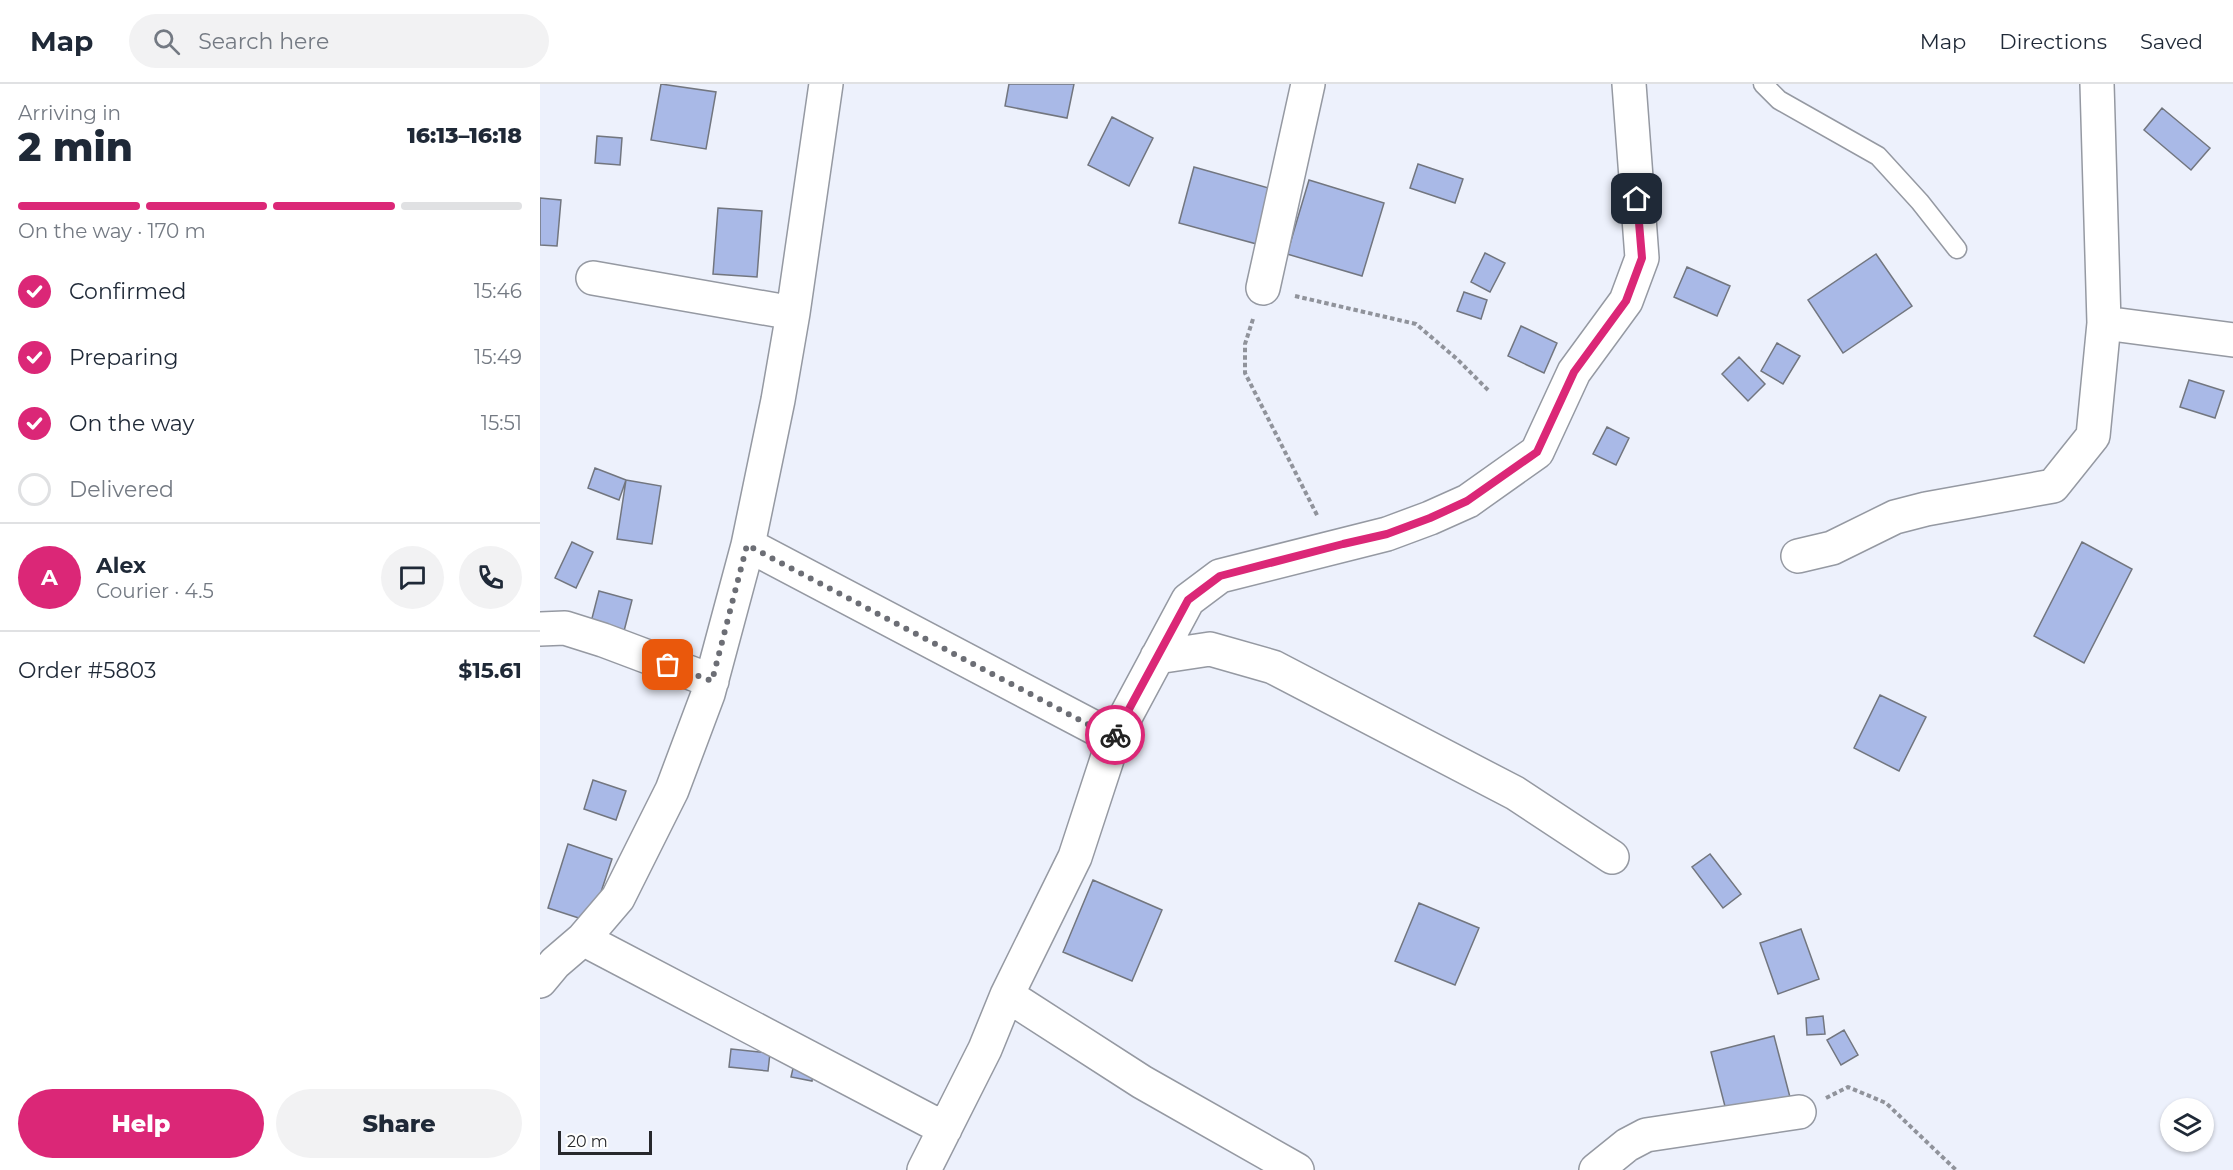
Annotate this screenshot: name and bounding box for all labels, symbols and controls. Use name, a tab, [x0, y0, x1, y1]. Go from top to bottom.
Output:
search box	[129, 14, 549, 68]
text: Map	[30, 24, 93, 58]
icon: search	[150, 25, 183, 58]
text: Search here	[198, 28, 329, 55]
text: Map	[1920, 29, 1966, 54]
text: Directions	[1999, 29, 2107, 54]
text: Saved	[2140, 29, 2203, 54]
text: Arriving in	[18, 101, 121, 125]
text: 16:13–16:18	[407, 122, 522, 149]
text: 2 min	[18, 123, 133, 171]
pin	[1611, 173, 1662, 224]
icon: home	[1620, 182, 1653, 215]
text: On the way · 170 m	[18, 219, 206, 243]
icon: check	[18, 275, 51, 308]
text: Confirmed	[69, 278, 186, 305]
text: 15:46	[474, 279, 522, 303]
icon: check	[18, 341, 51, 374]
text: Preparing	[69, 344, 178, 371]
text: 15:49	[474, 345, 522, 369]
icon: check	[18, 407, 51, 440]
text: On the way	[69, 410, 194, 437]
text: 15:51	[481, 411, 522, 435]
text: Delivered	[69, 476, 174, 503]
button: chat	[381, 546, 444, 609]
button: phone	[459, 546, 522, 609]
text: Alex	[96, 552, 146, 579]
text: A	[41, 564, 58, 591]
text: Courier · 4.5	[96, 579, 214, 603]
pin	[642, 639, 693, 690]
icon: bag	[651, 648, 684, 681]
text: Order #5803	[18, 657, 156, 684]
text: $15.61	[458, 657, 522, 684]
courier	[1085, 705, 1145, 765]
icon: bike	[1099, 719, 1132, 752]
button: Help	[18, 1089, 264, 1158]
button: Share	[276, 1089, 522, 1158]
map controls	[2160, 1098, 2214, 1152]
button: layers	[2160, 1098, 2214, 1152]
scale bar	[558, 1128, 652, 1156]
text: 20 m	[567, 1132, 608, 1151]

